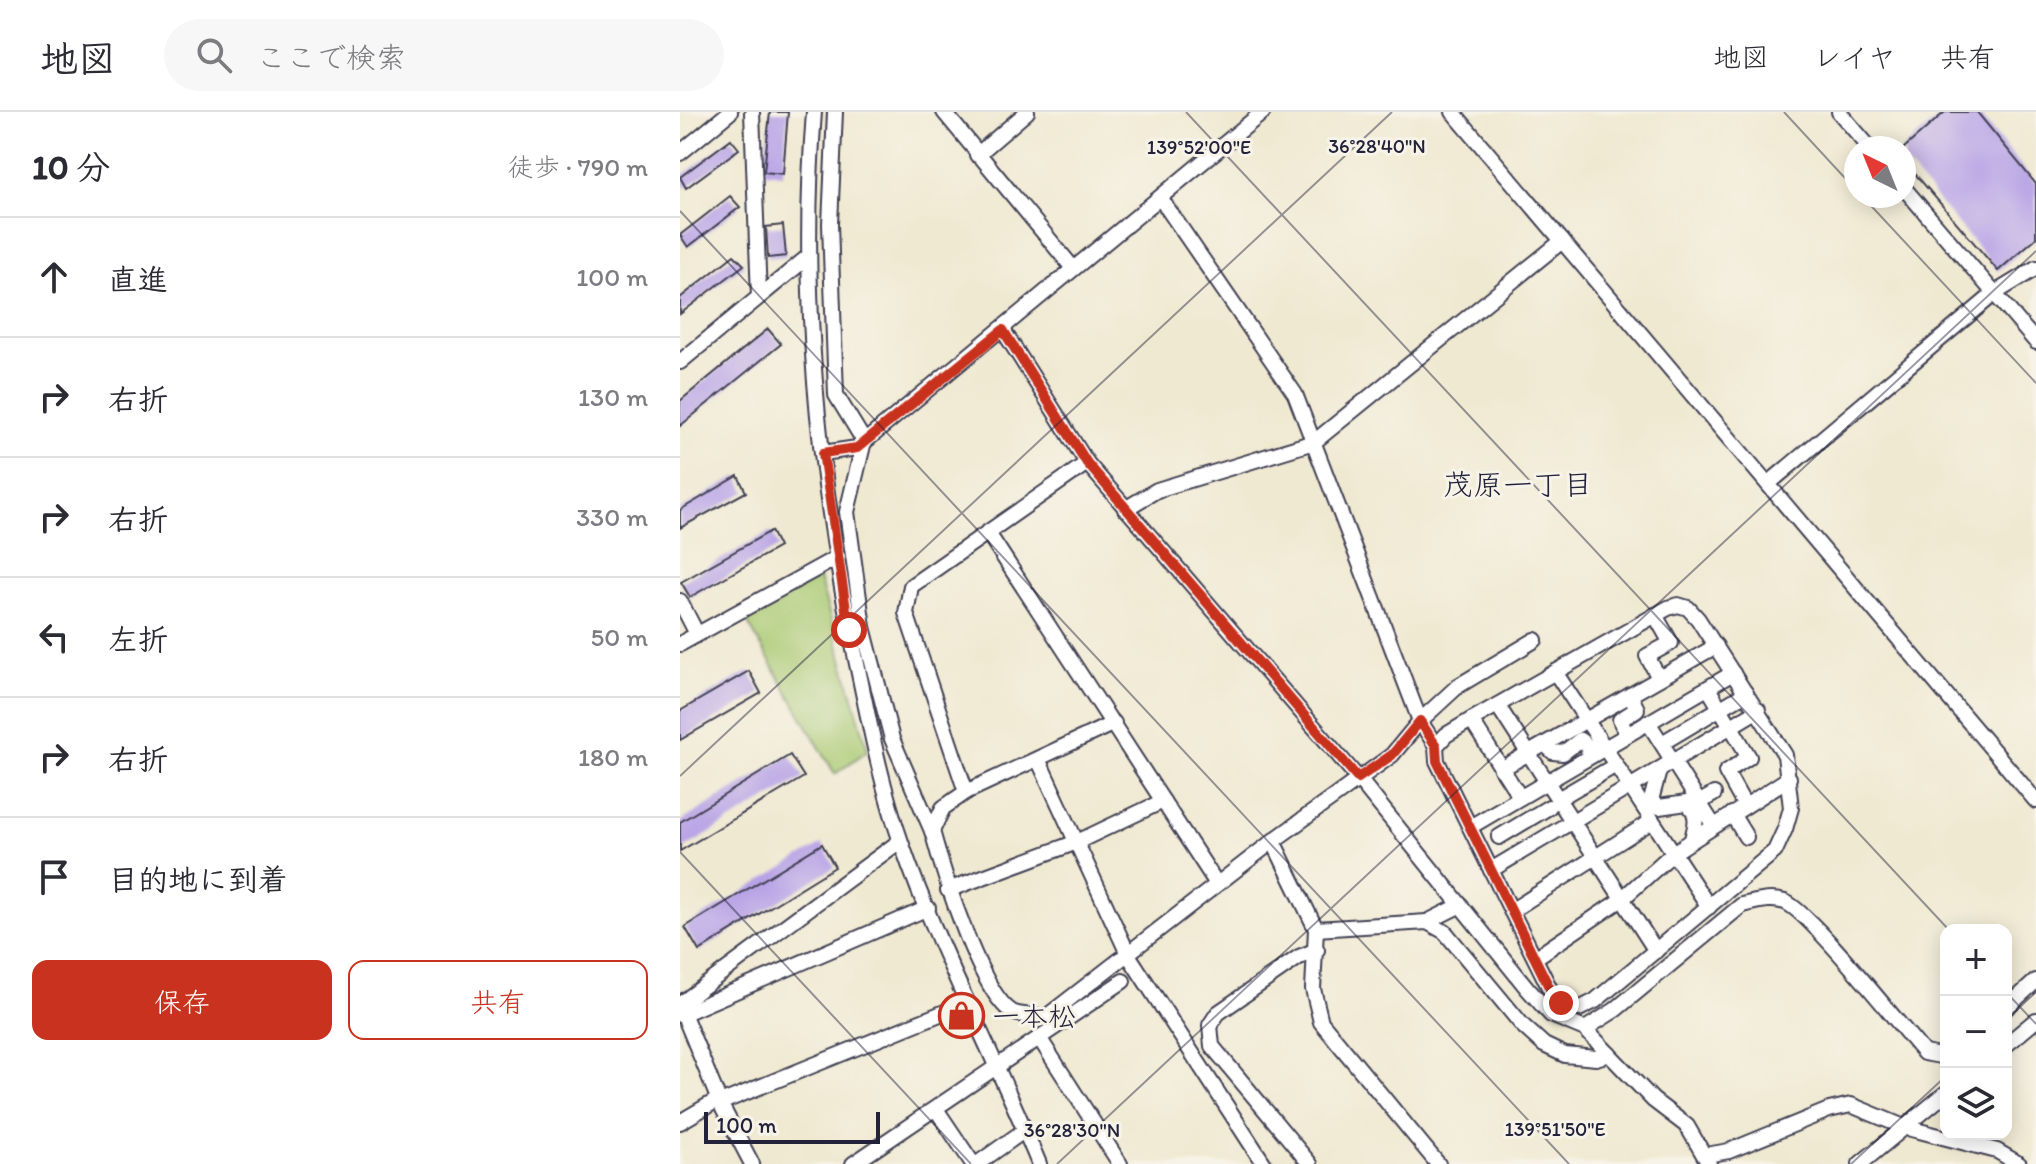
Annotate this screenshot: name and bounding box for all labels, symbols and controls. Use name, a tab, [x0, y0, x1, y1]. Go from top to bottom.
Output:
search box	[164, 19, 724, 91]
icon: search	[192, 33, 236, 77]
text: 地図	[40, 36, 116, 82]
text: ここで検索	[256, 39, 406, 76]
text: 地図	[1713, 40, 1769, 74]
text: レイヤ	[1813, 40, 1896, 74]
text: 共有	[1940, 40, 1996, 74]
text: 36°28'40"N	[1328, 134, 1426, 158]
text: 139°52'00"E	[1147, 135, 1251, 159]
north arrow	[1844, 136, 1916, 208]
text: 10 分	[32, 147, 110, 188]
text: 徒歩 · 790 m	[508, 151, 648, 183]
icon: ahead	[32, 255, 76, 299]
text: 直進	[108, 261, 168, 298]
text: 100 m	[576, 261, 648, 293]
icon: right	[32, 375, 76, 419]
text: 右折	[108, 381, 168, 418]
text: 130 m	[578, 381, 648, 413]
district label: 茂原一丁目	[1443, 466, 1593, 503]
icon: right	[32, 495, 76, 539]
text: 右折	[108, 501, 168, 538]
text: 330 m	[576, 501, 648, 533]
route start	[831, 612, 867, 648]
icon: left	[32, 615, 76, 659]
text: 左折	[108, 621, 168, 658]
text: 50 m	[591, 621, 648, 653]
icon: right	[32, 735, 76, 779]
text: 右折	[108, 741, 168, 778]
text: 180 m	[578, 741, 648, 773]
icon: arrive	[32, 855, 76, 899]
text: 目的地に到着	[108, 861, 288, 898]
map controls	[1940, 924, 2012, 1140]
button: +	[1940, 924, 2012, 996]
button: 保存	[32, 960, 332, 1040]
button: 共有	[348, 960, 648, 1040]
route end	[1543, 985, 1579, 1021]
shop icon: 一本松	[937, 992, 985, 1040]
button: −	[1940, 996, 2012, 1068]
place label: 一本松	[992, 999, 1076, 1033]
button: layers	[1940, 1068, 2012, 1140]
scale bar	[704, 1108, 880, 1144]
text: 100 m	[716, 1112, 777, 1139]
text: 139°51'50"E	[1504, 1117, 1606, 1141]
text: 36°28'30"N	[1024, 1118, 1120, 1142]

